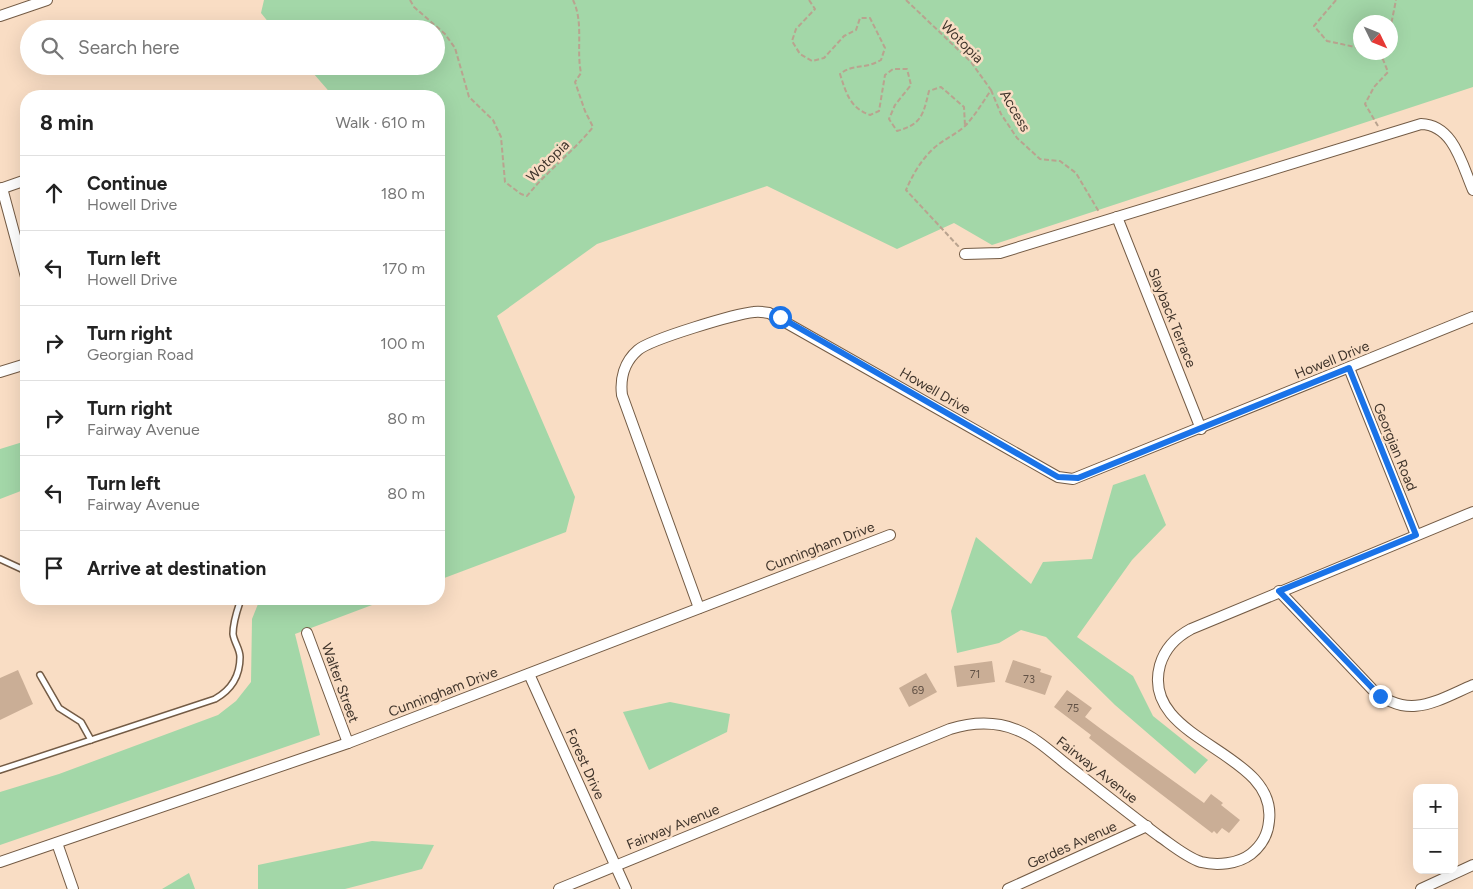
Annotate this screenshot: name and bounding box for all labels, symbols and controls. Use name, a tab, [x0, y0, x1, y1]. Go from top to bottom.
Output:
north arrow	[1353, 15, 1398, 60]
street label: Wotopia	[937, 17, 987, 67]
search box	[20, 20, 445, 75]
icon: search	[38, 34, 66, 62]
text: Search here	[78, 36, 180, 59]
street label: Access	[996, 87, 1034, 135]
text: 8 min	[40, 110, 94, 135]
text: Walk · 610 m	[335, 113, 425, 132]
street label: Wotopia	[523, 136, 573, 186]
text: Continue	[87, 172, 167, 195]
icon: ahead	[40, 179, 68, 207]
text: 180 m	[381, 184, 425, 203]
text: Howell Drive	[87, 195, 177, 214]
text: Turn left	[87, 247, 161, 270]
icon: left	[40, 254, 68, 282]
text: 170 m	[382, 259, 425, 278]
street label: Slayback Terrace	[1144, 266, 1200, 370]
text: Howell Drive	[87, 270, 177, 289]
route start	[769, 306, 792, 329]
text: Turn right	[87, 322, 173, 345]
icon: right	[40, 329, 68, 357]
text: 100 m	[380, 334, 425, 353]
street label: Howell Drive	[1292, 337, 1372, 383]
text: Georgian Road	[87, 345, 194, 364]
street label: Howell Drive	[897, 364, 974, 418]
text: Turn right	[87, 397, 173, 420]
street label: Georgian Road	[1370, 401, 1420, 493]
icon: right	[40, 404, 68, 432]
text: 80 m	[387, 409, 425, 428]
text: Fairway Avenue	[87, 420, 200, 439]
text: Turn left	[87, 472, 161, 495]
icon: left	[40, 479, 68, 507]
text: 80 m	[387, 484, 425, 503]
text: Fairway Avenue	[87, 495, 200, 514]
street label: Cunningham Drive	[763, 518, 877, 576]
icon: arrive	[40, 554, 68, 582]
text: Arrive at destination	[87, 557, 266, 580]
street label: Walter Street	[318, 641, 362, 725]
street label: Cunningham Drive	[386, 663, 500, 721]
house number: 71	[970, 668, 980, 681]
house number: 73	[1023, 673, 1035, 686]
house number: 69	[912, 684, 924, 697]
route end	[1369, 685, 1392, 708]
house number: 75	[1067, 702, 1079, 715]
street label: Forest Drive	[562, 726, 608, 802]
street label: Fairway Avenue	[1053, 733, 1141, 807]
map controls	[1413, 784, 1458, 874]
button: +	[1413, 784, 1458, 829]
street label: Fairway Avenue	[624, 801, 722, 853]
street label: Gerdes Avenue	[1025, 818, 1120, 872]
button: −	[1413, 829, 1458, 874]

